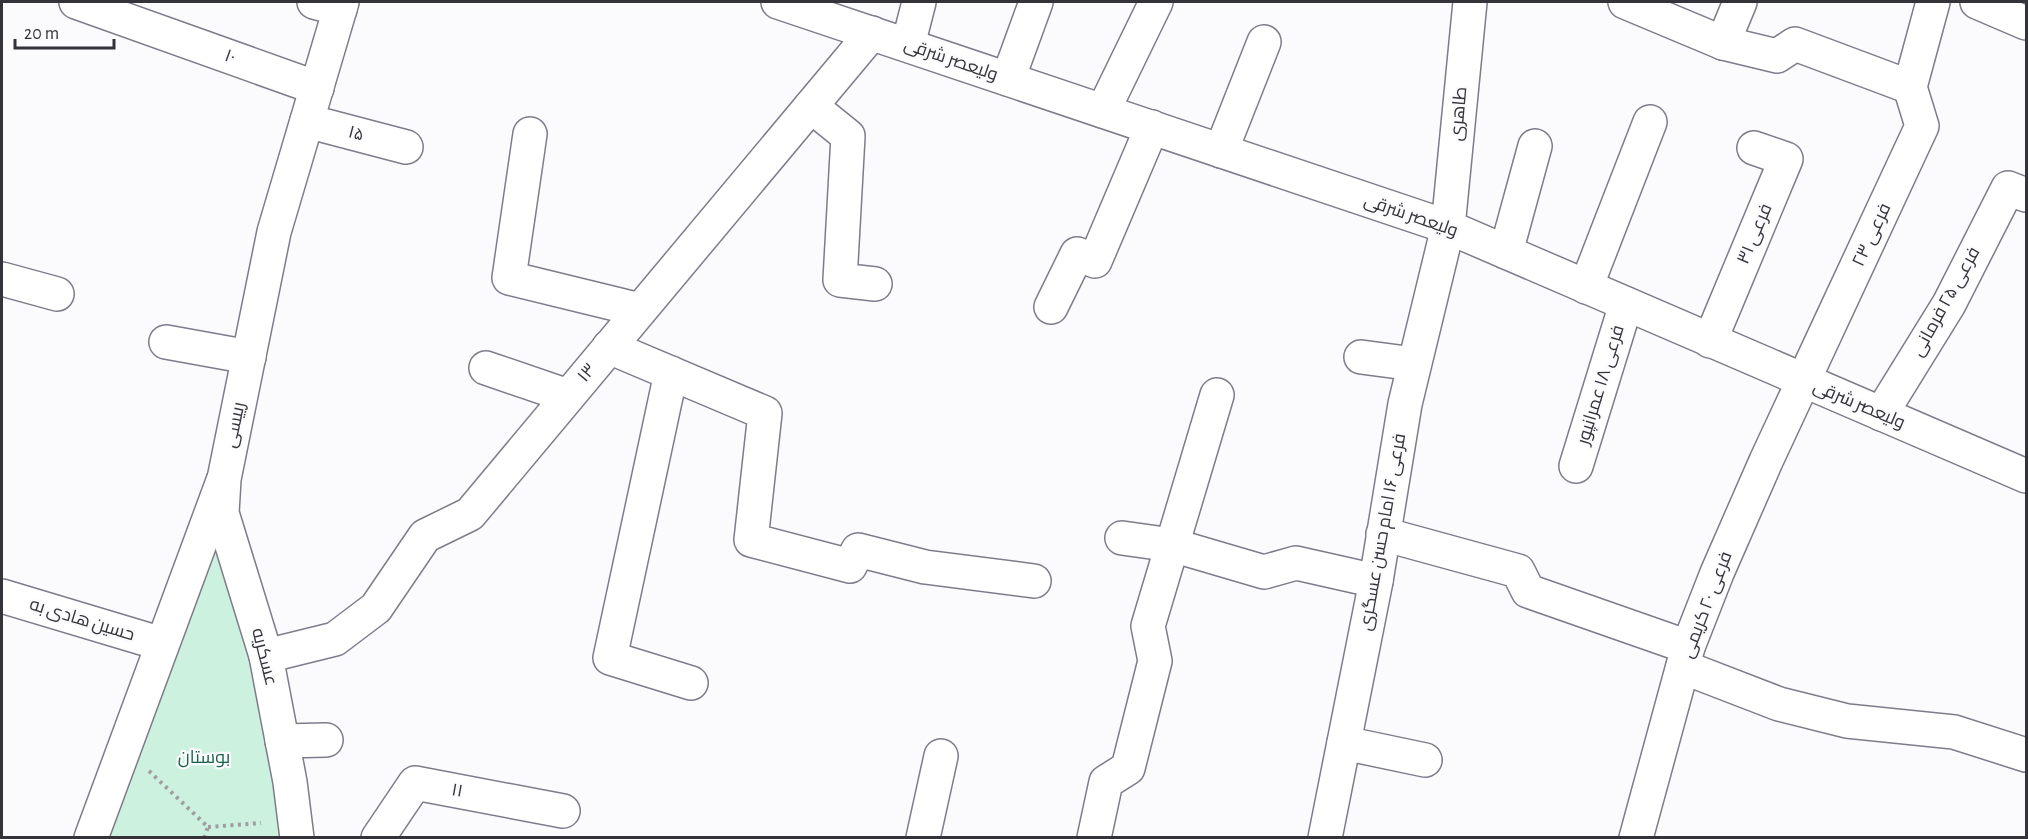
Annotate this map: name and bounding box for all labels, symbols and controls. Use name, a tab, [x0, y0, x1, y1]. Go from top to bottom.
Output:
scale bar	[15, 12, 114, 50]
text: 20 m	[24, 25, 59, 43]
street label: ولیعصر شرقی	[901, 35, 1001, 85]
street label: ۱۰	[222, 47, 238, 67]
street label: طاهری	[1448, 86, 1471, 142]
street label: ۱۵	[346, 123, 366, 145]
street label: ولیعصر شرقی	[1361, 191, 1461, 241]
street label: فرعی ۳۱	[1734, 201, 1777, 267]
street label: فرعی ۲۳	[1850, 201, 1895, 270]
street label: فرعی ۲۵ فرمانی	[1909, 244, 1984, 360]
street label: فرعی ۱۸ عمرانپور	[1574, 323, 1629, 448]
street label: ۱۳	[574, 360, 600, 386]
street label: ولیعصر شرقی	[1810, 377, 1908, 433]
street label: رییسی	[221, 401, 250, 450]
street label: فرعی ۱۶ امام حسن عسگری	[1357, 432, 1411, 632]
street label: فرعی ۲۰ کریمی	[1678, 549, 1736, 661]
street label: حسین هادی به	[27, 595, 137, 645]
street label: عسکریه	[247, 626, 280, 688]
park label: بوستان	[178, 749, 230, 768]
street label: ۱۱	[450, 781, 464, 801]

